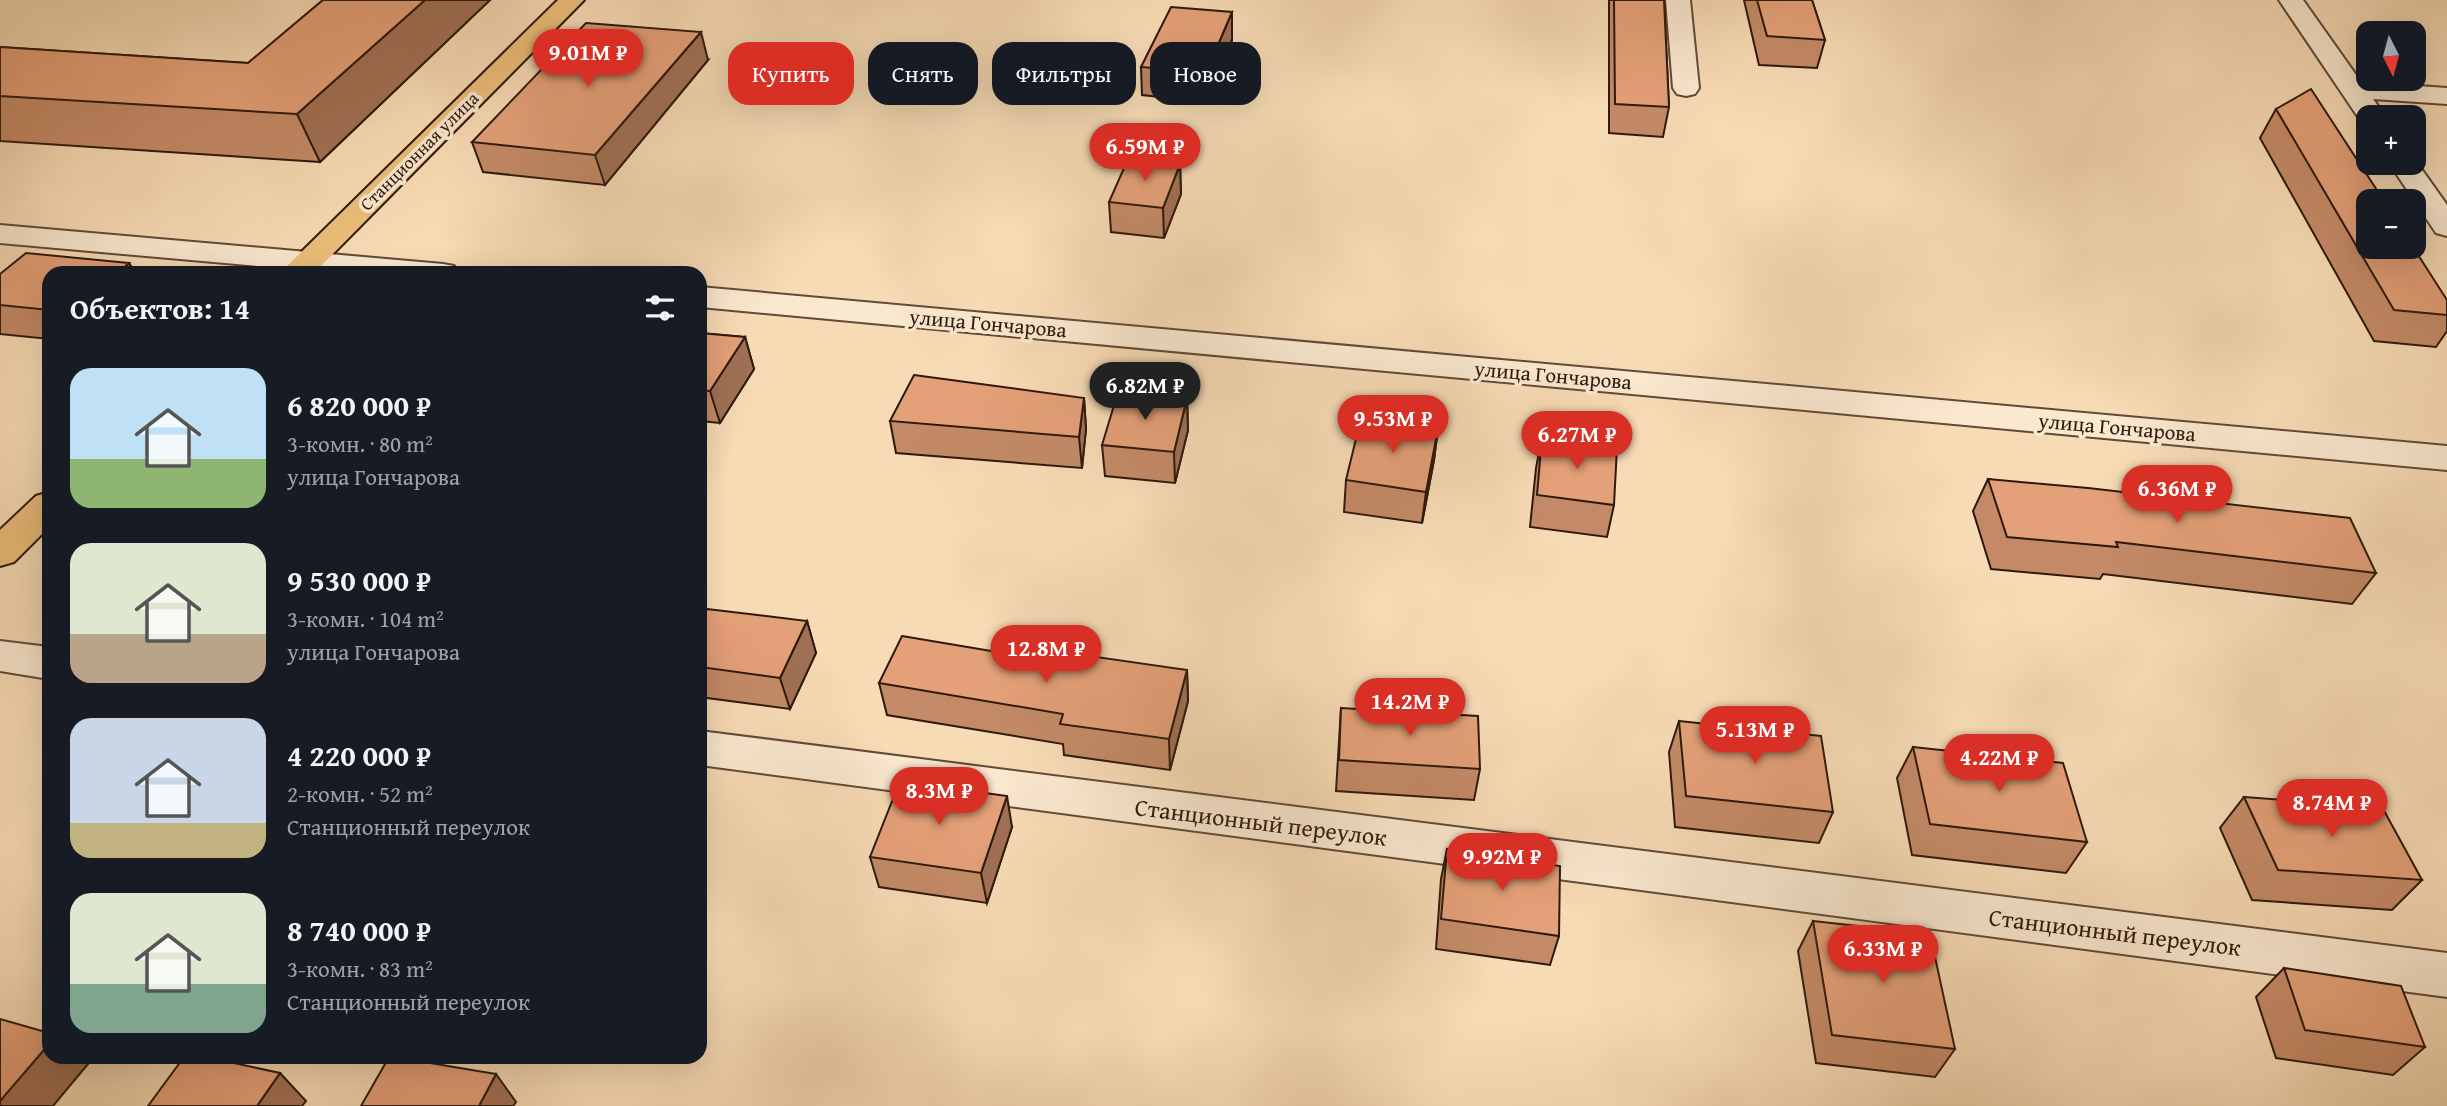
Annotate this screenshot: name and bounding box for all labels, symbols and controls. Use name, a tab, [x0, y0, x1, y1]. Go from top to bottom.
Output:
north arrow	[2356, 21, 2426, 91]
map controls	[2356, 21, 2426, 259]
pin: 9.01M ₽	[523, 29, 653, 89]
text: 9.01M ₽	[548, 35, 628, 68]
chip: Купить	[728, 42, 854, 105]
chip: Снять	[868, 42, 978, 105]
chip: Фильтры	[992, 42, 1136, 105]
chip: Новое	[1150, 42, 1261, 105]
street label: Станционная улица	[353, 85, 485, 217]
button: +	[2356, 105, 2426, 175]
pin: 6.59M ₽	[1080, 124, 1210, 183]
text: 6.59M ₽	[1105, 129, 1185, 162]
button: −	[2356, 189, 2426, 259]
text: Объектов: 14	[70, 286, 250, 330]
icon: filters	[641, 289, 679, 327]
street label: улица Гончарова	[907, 301, 1068, 345]
street label: улица Гончарова	[1472, 353, 1633, 397]
pin: 6.82M ₽	[1080, 362, 1210, 422]
text: 6.82M ₽	[1105, 368, 1185, 401]
text: 6 820 000 ₽	[287, 383, 431, 427]
icon: home	[126, 396, 210, 480]
pin: 9.53M ₽	[1328, 396, 1458, 455]
text: 9.53M ₽	[1353, 401, 1433, 434]
street label: улица Гончарова	[2036, 405, 2197, 449]
pin: 6.27M ₽	[1512, 412, 1642, 471]
text: 6.27M ₽	[1537, 417, 1617, 450]
text: 3-комн. · 80 m²	[287, 427, 433, 460]
text: улица Гончарова	[287, 460, 460, 493]
pin: 6.36M ₽	[2112, 466, 2242, 525]
text: 6.36M ₽	[2137, 471, 2217, 504]
text: 9 530 000 ₽	[287, 558, 431, 602]
icon: home	[126, 571, 210, 655]
text: 3-комн. · 104 m²	[287, 602, 444, 635]
pin: 12.8M ₽	[981, 626, 1111, 685]
text: 12.8M ₽	[1006, 631, 1086, 664]
text: улица Гончарова	[287, 635, 460, 668]
pin: 14.2M ₽	[1345, 678, 1475, 738]
text: 14.2M ₽	[1370, 684, 1450, 717]
pin: 5.13M ₽	[1690, 706, 1820, 766]
text: 5.13M ₽	[1715, 712, 1795, 745]
text: 4 220 000 ₽	[287, 733, 431, 777]
pin: 4.22M ₽	[1934, 734, 2064, 794]
text: 4.22M ₽	[1959, 740, 2039, 773]
icon: home	[126, 746, 210, 830]
pin: 8.3M ₽	[882, 768, 996, 827]
text: 8.3M ₽	[905, 773, 973, 806]
text: 2-комн. · 52 m²	[287, 777, 433, 810]
pin: 8.74M ₽	[2267, 780, 2397, 839]
text: 8.74M ₽	[2292, 785, 2372, 818]
street label: Станционный переулок	[1133, 789, 1389, 855]
text: Станционный переулок	[287, 810, 530, 843]
pin: 9.92M ₽	[1437, 834, 1567, 893]
text: 9.92M ₽	[1462, 839, 1542, 872]
street label: Станционный переулок	[1987, 899, 2243, 965]
text: 8 740 000 ₽	[287, 908, 431, 952]
icon: home	[126, 921, 210, 1005]
pin: 6.33M ₽	[1818, 926, 1948, 985]
text: 6.33M ₽	[1843, 931, 1923, 964]
text: 3-комн. · 83 m²	[287, 952, 433, 985]
text: Станционный переулок	[287, 985, 530, 1018]

